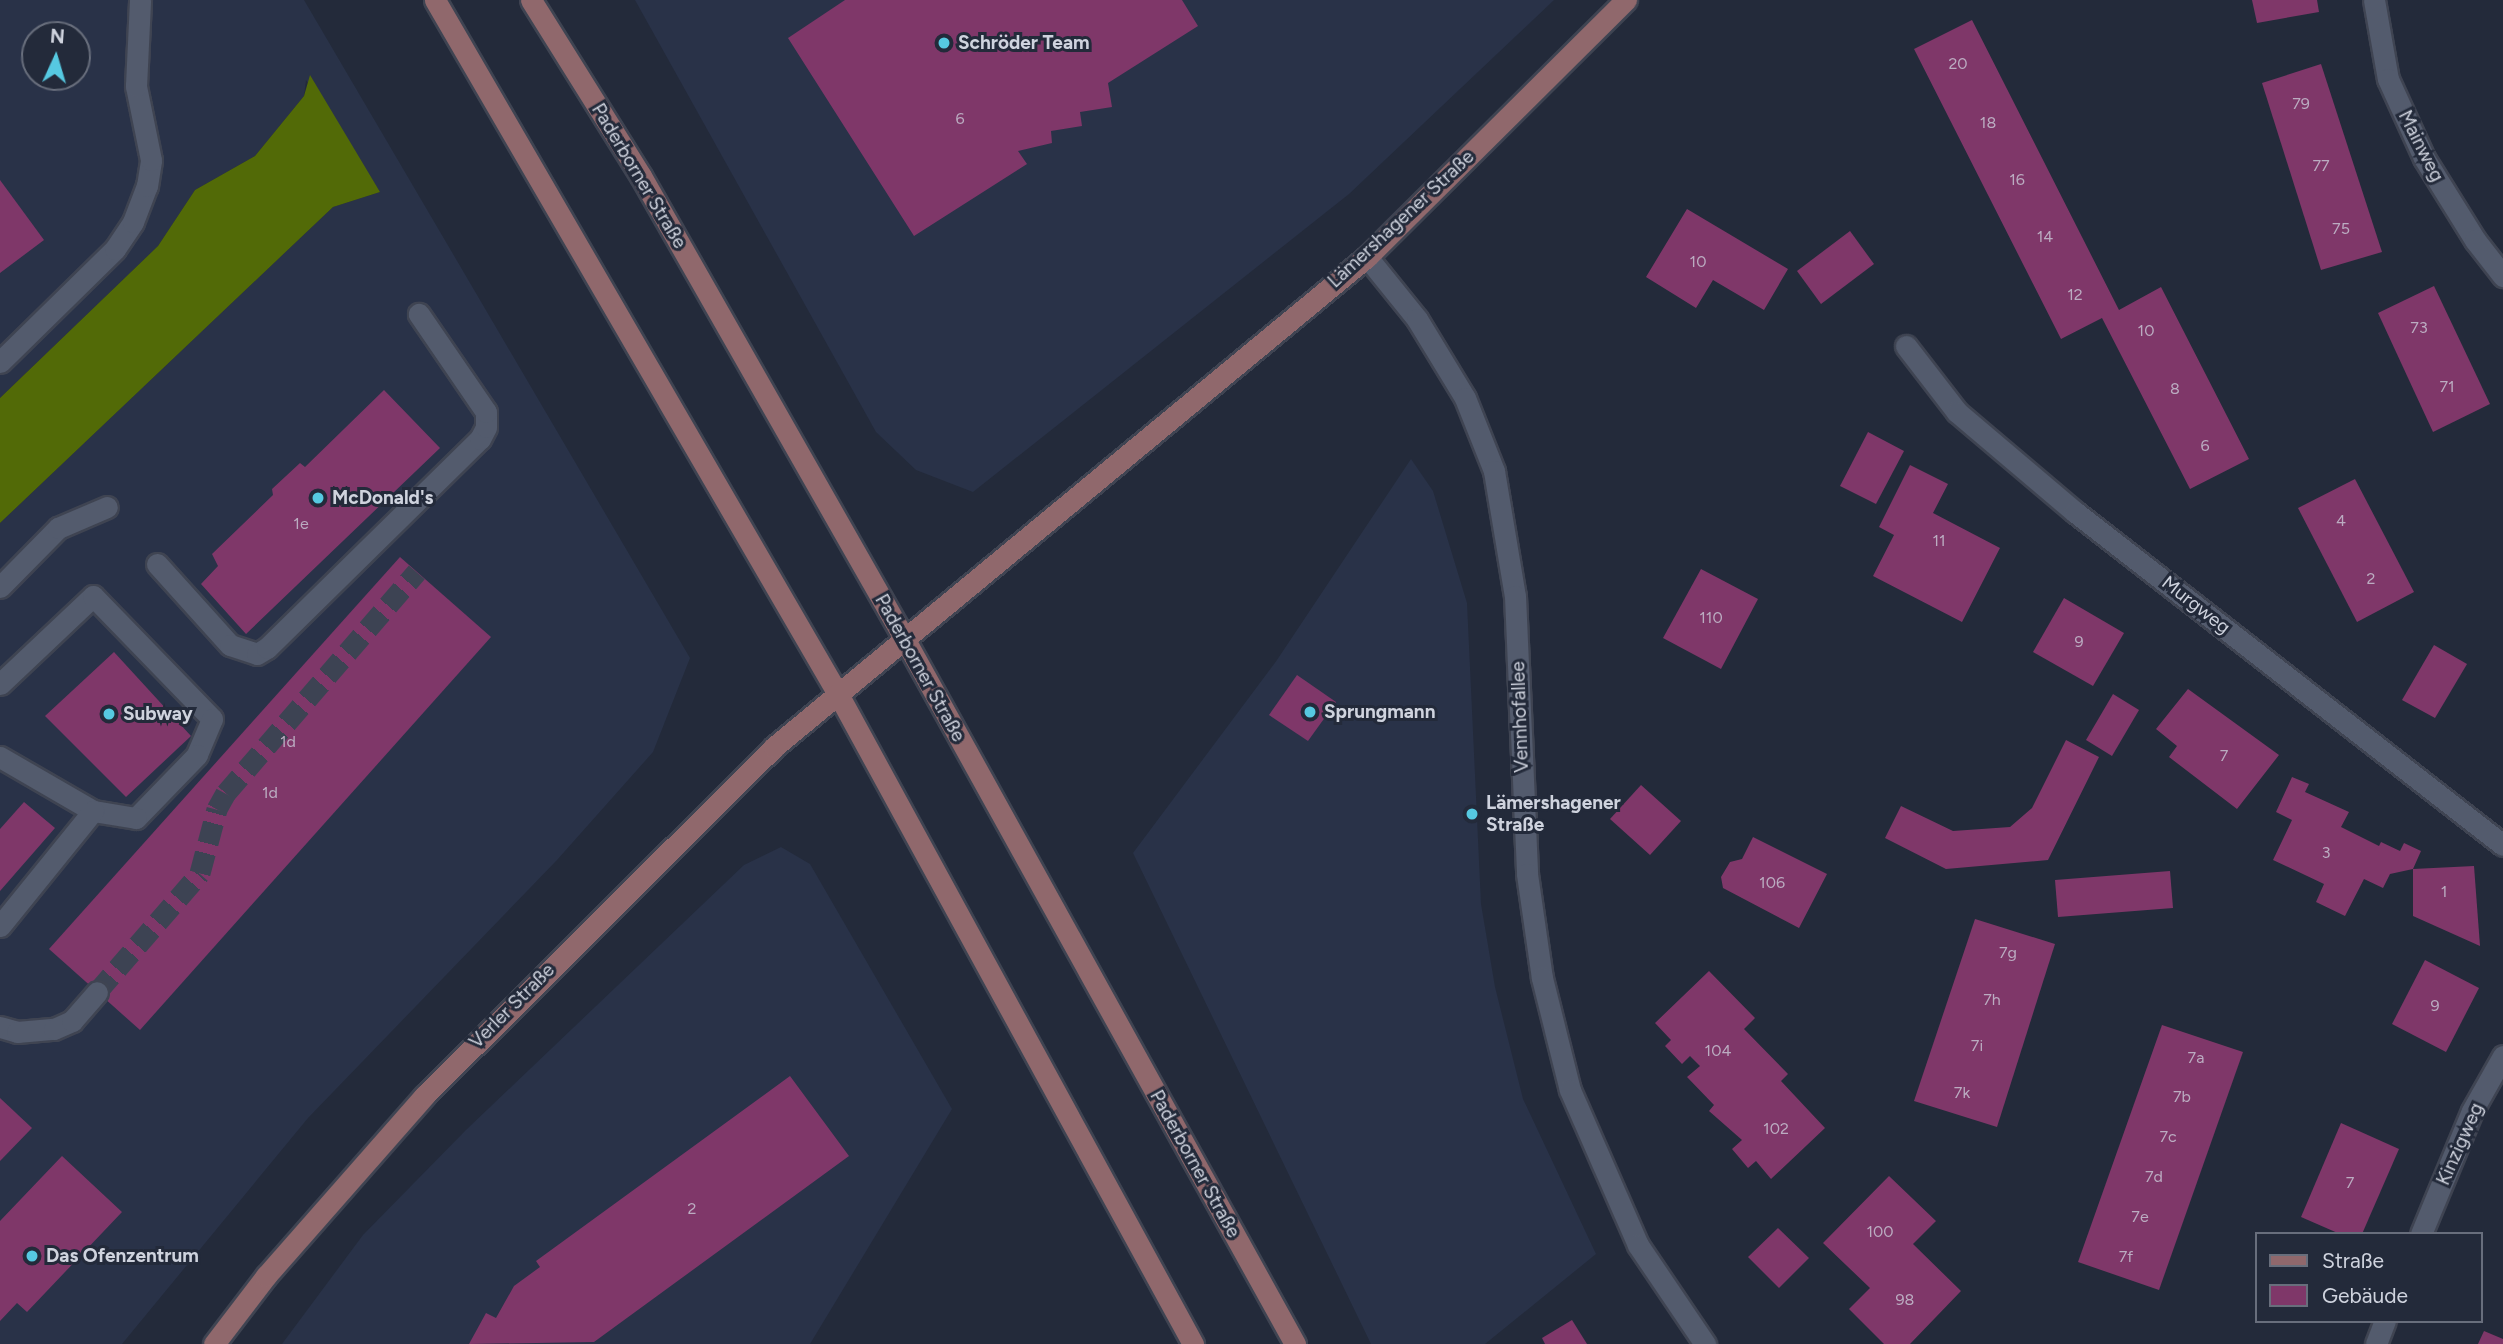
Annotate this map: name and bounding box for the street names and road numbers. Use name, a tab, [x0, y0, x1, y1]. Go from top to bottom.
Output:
street label: Paderborner Straße	[587, 99, 691, 253]
street label: Mainweg	[2393, 107, 2449, 185]
street label: Lämershagener Straße	[1323, 145, 1479, 293]
street label: Murgweg	[2157, 571, 2235, 639]
street label: Paderborner Straße	[870, 590, 970, 746]
street label: Vennhofallee	[1507, 661, 1533, 773]
street label: Verler Straße	[465, 959, 559, 1053]
street label: Paderborner Straße	[1145, 1086, 1245, 1242]
street label: Kinzigweg	[2432, 1099, 2488, 1189]

